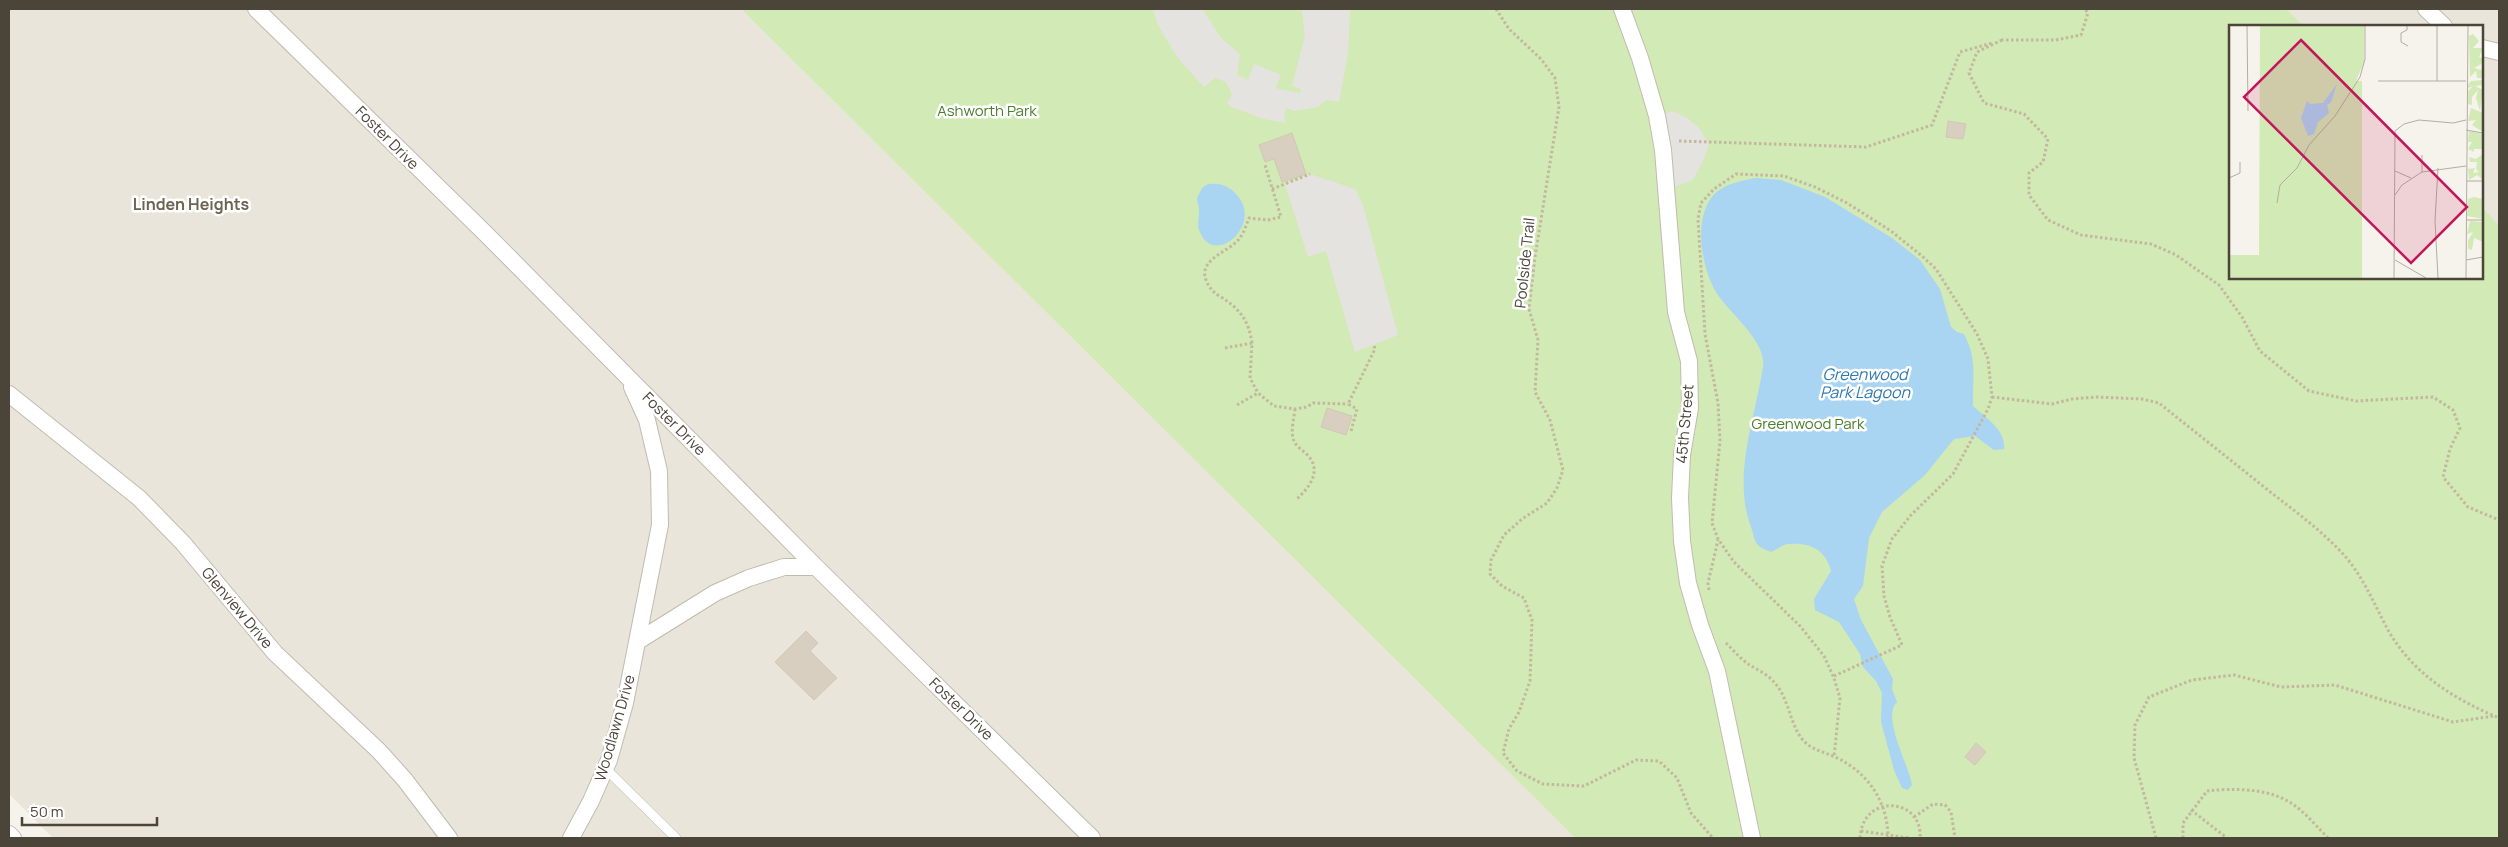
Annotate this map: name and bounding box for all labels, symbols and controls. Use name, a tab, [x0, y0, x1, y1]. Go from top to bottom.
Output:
inset map	[2229, 25, 2483, 279]
park label: Ashworth Park	[937, 100, 1037, 121]
street label: Foster Drive	[351, 101, 424, 174]
district label: Linden Heights	[133, 193, 250, 215]
street label: Poolside Trail	[1509, 217, 1540, 309]
water label: Greenwood Park Lagoon	[1820, 363, 1911, 403]
street label: 45th Street	[1671, 383, 1698, 464]
street label: Foster Drive	[638, 387, 711, 460]
park label: Greenwood Park	[1752, 413, 1865, 434]
street label: Glenview Drive	[197, 562, 278, 653]
street label: Woodlawn Drive	[589, 672, 640, 784]
street label: Foster Drive	[925, 673, 998, 745]
scale bar	[22, 794, 158, 826]
text: 50 m	[30, 801, 64, 822]

